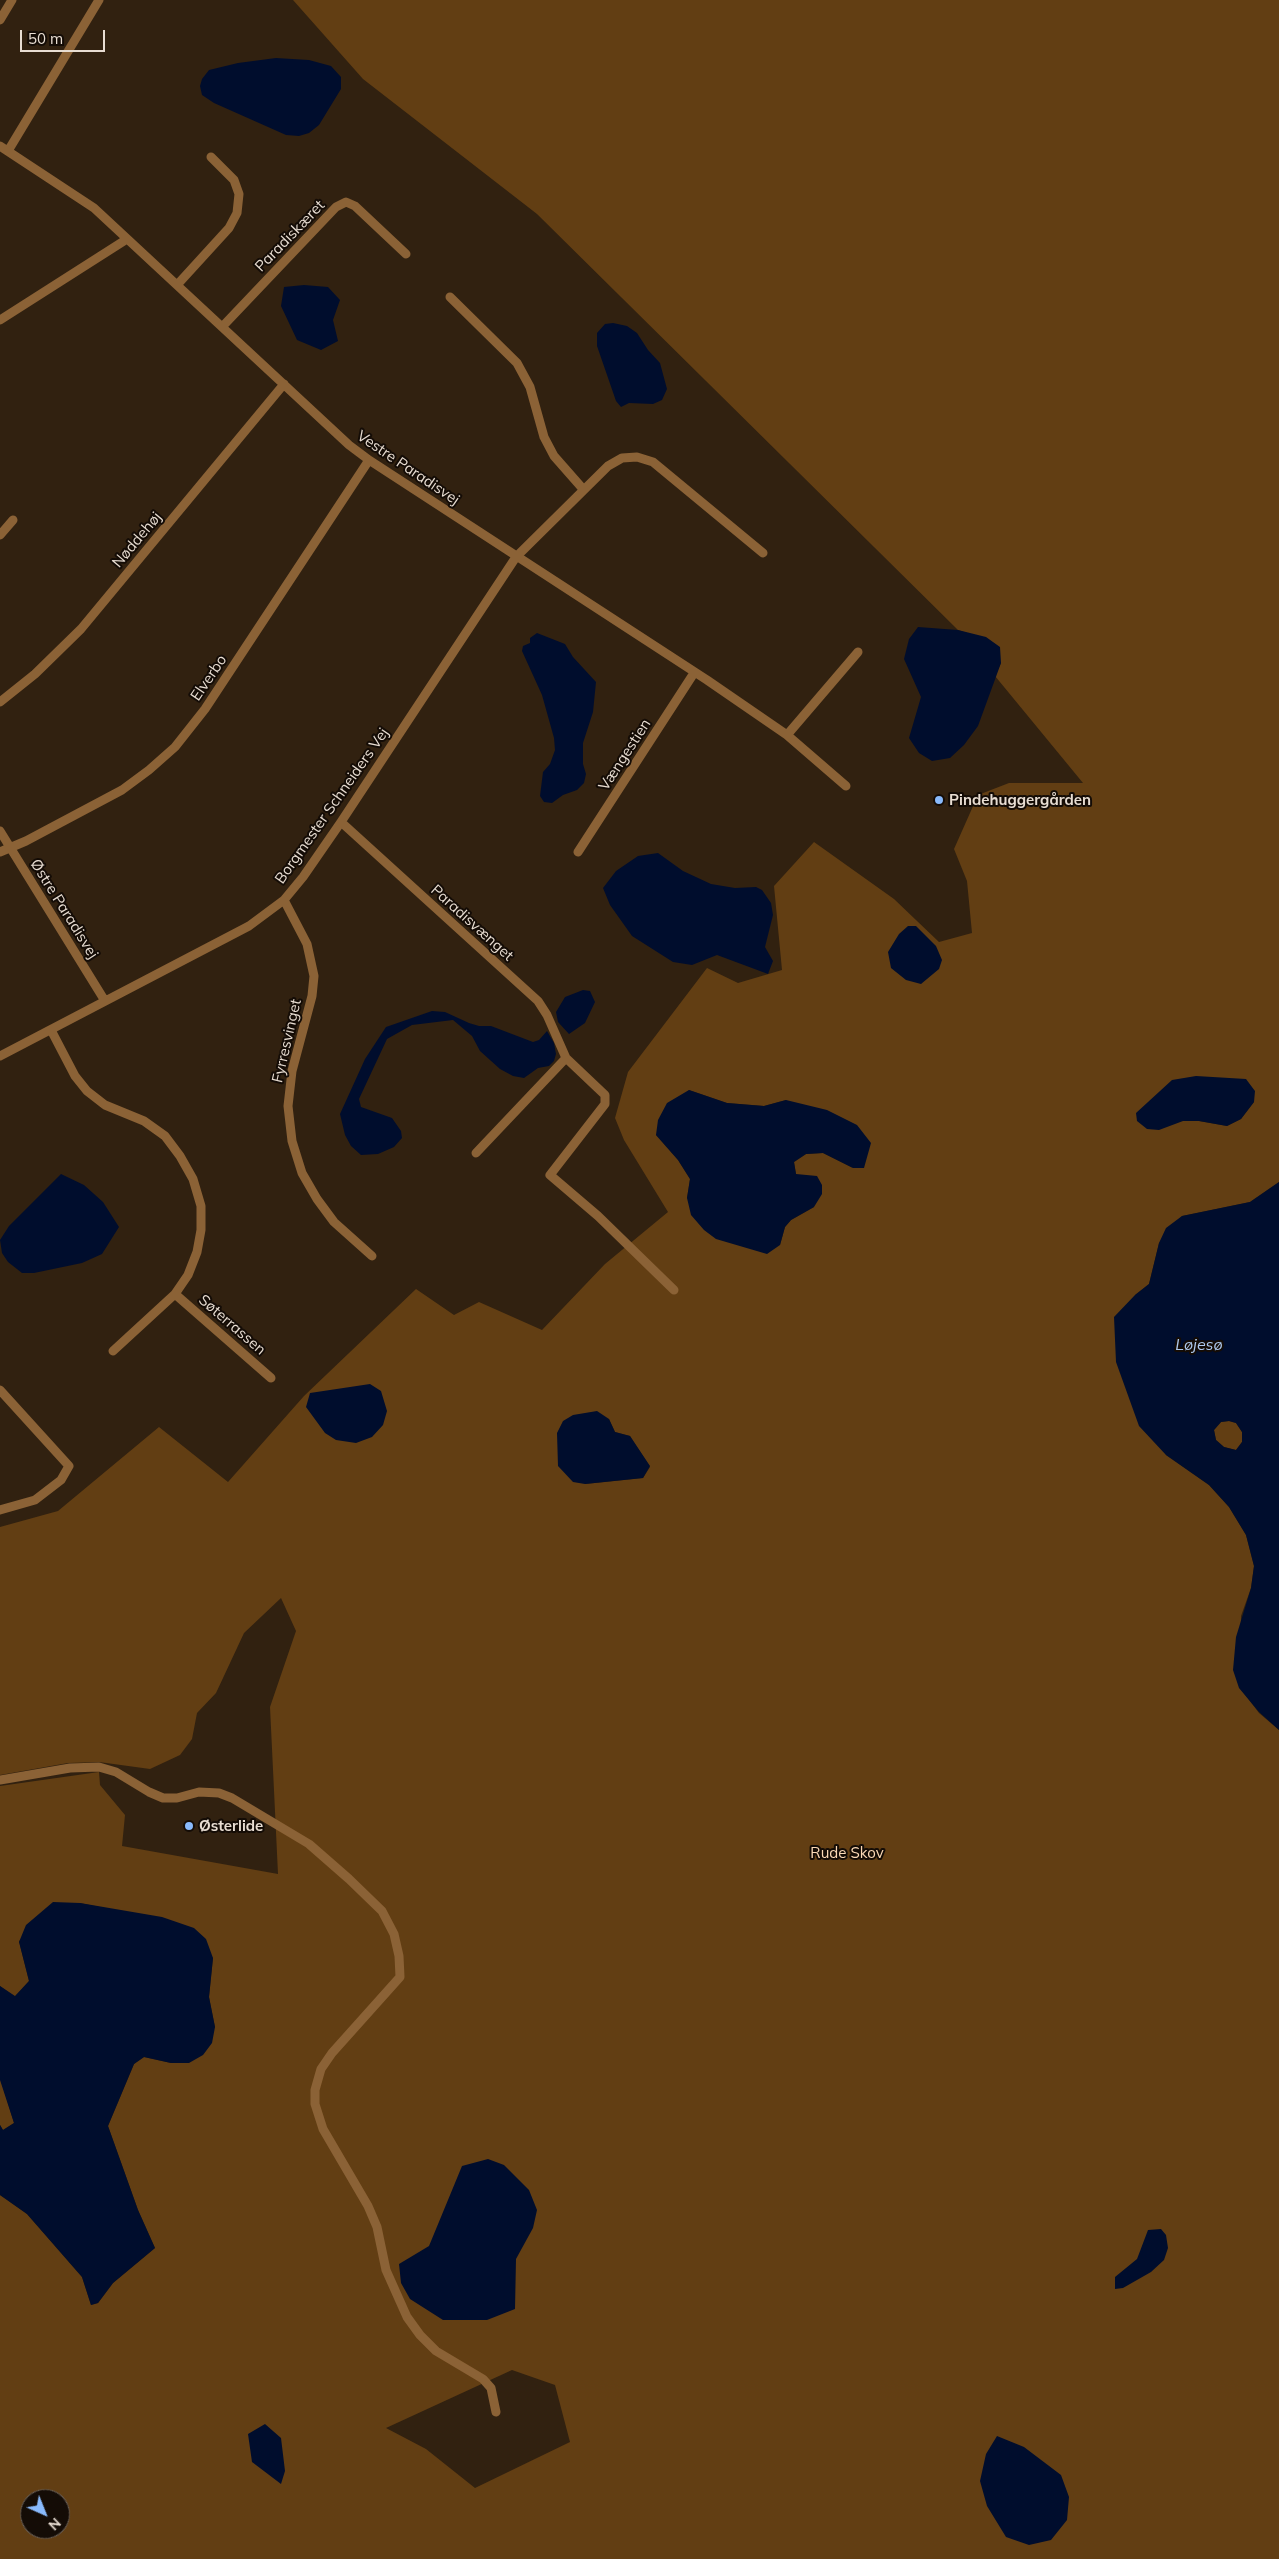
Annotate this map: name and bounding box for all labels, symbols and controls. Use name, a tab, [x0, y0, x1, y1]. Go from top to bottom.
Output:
scale bar	[22, 20, 108, 52]
text: 50 m	[28, 29, 63, 48]
street label: Paradiskæret	[251, 197, 329, 275]
street label: Vestre Paradisvej	[353, 427, 463, 509]
street label: Nøddehøj	[109, 509, 165, 571]
street label: Elverbo	[187, 652, 231, 704]
street label: Vængestien	[595, 716, 655, 794]
street label: Borgmester Schneiders Vej	[271, 725, 393, 887]
place label: Pindehuggergården	[949, 791, 1091, 809]
marker: Pindehuggergården	[933, 794, 945, 806]
street label: Østre Paradisvej	[26, 856, 102, 962]
street label: Paradisvænget	[427, 881, 517, 965]
street label: Fyrresvinget	[269, 997, 305, 1085]
street label: Søterrassen	[195, 1291, 269, 1359]
water label: Løjesø	[1175, 1335, 1223, 1355]
place label: Østerlide	[199, 1817, 263, 1835]
marker: Østerlide	[183, 1820, 195, 1832]
park label: Rude Skov	[810, 1844, 884, 1862]
north arrow	[20, 2489, 70, 2539]
text: N	[45, 2514, 65, 2534]

